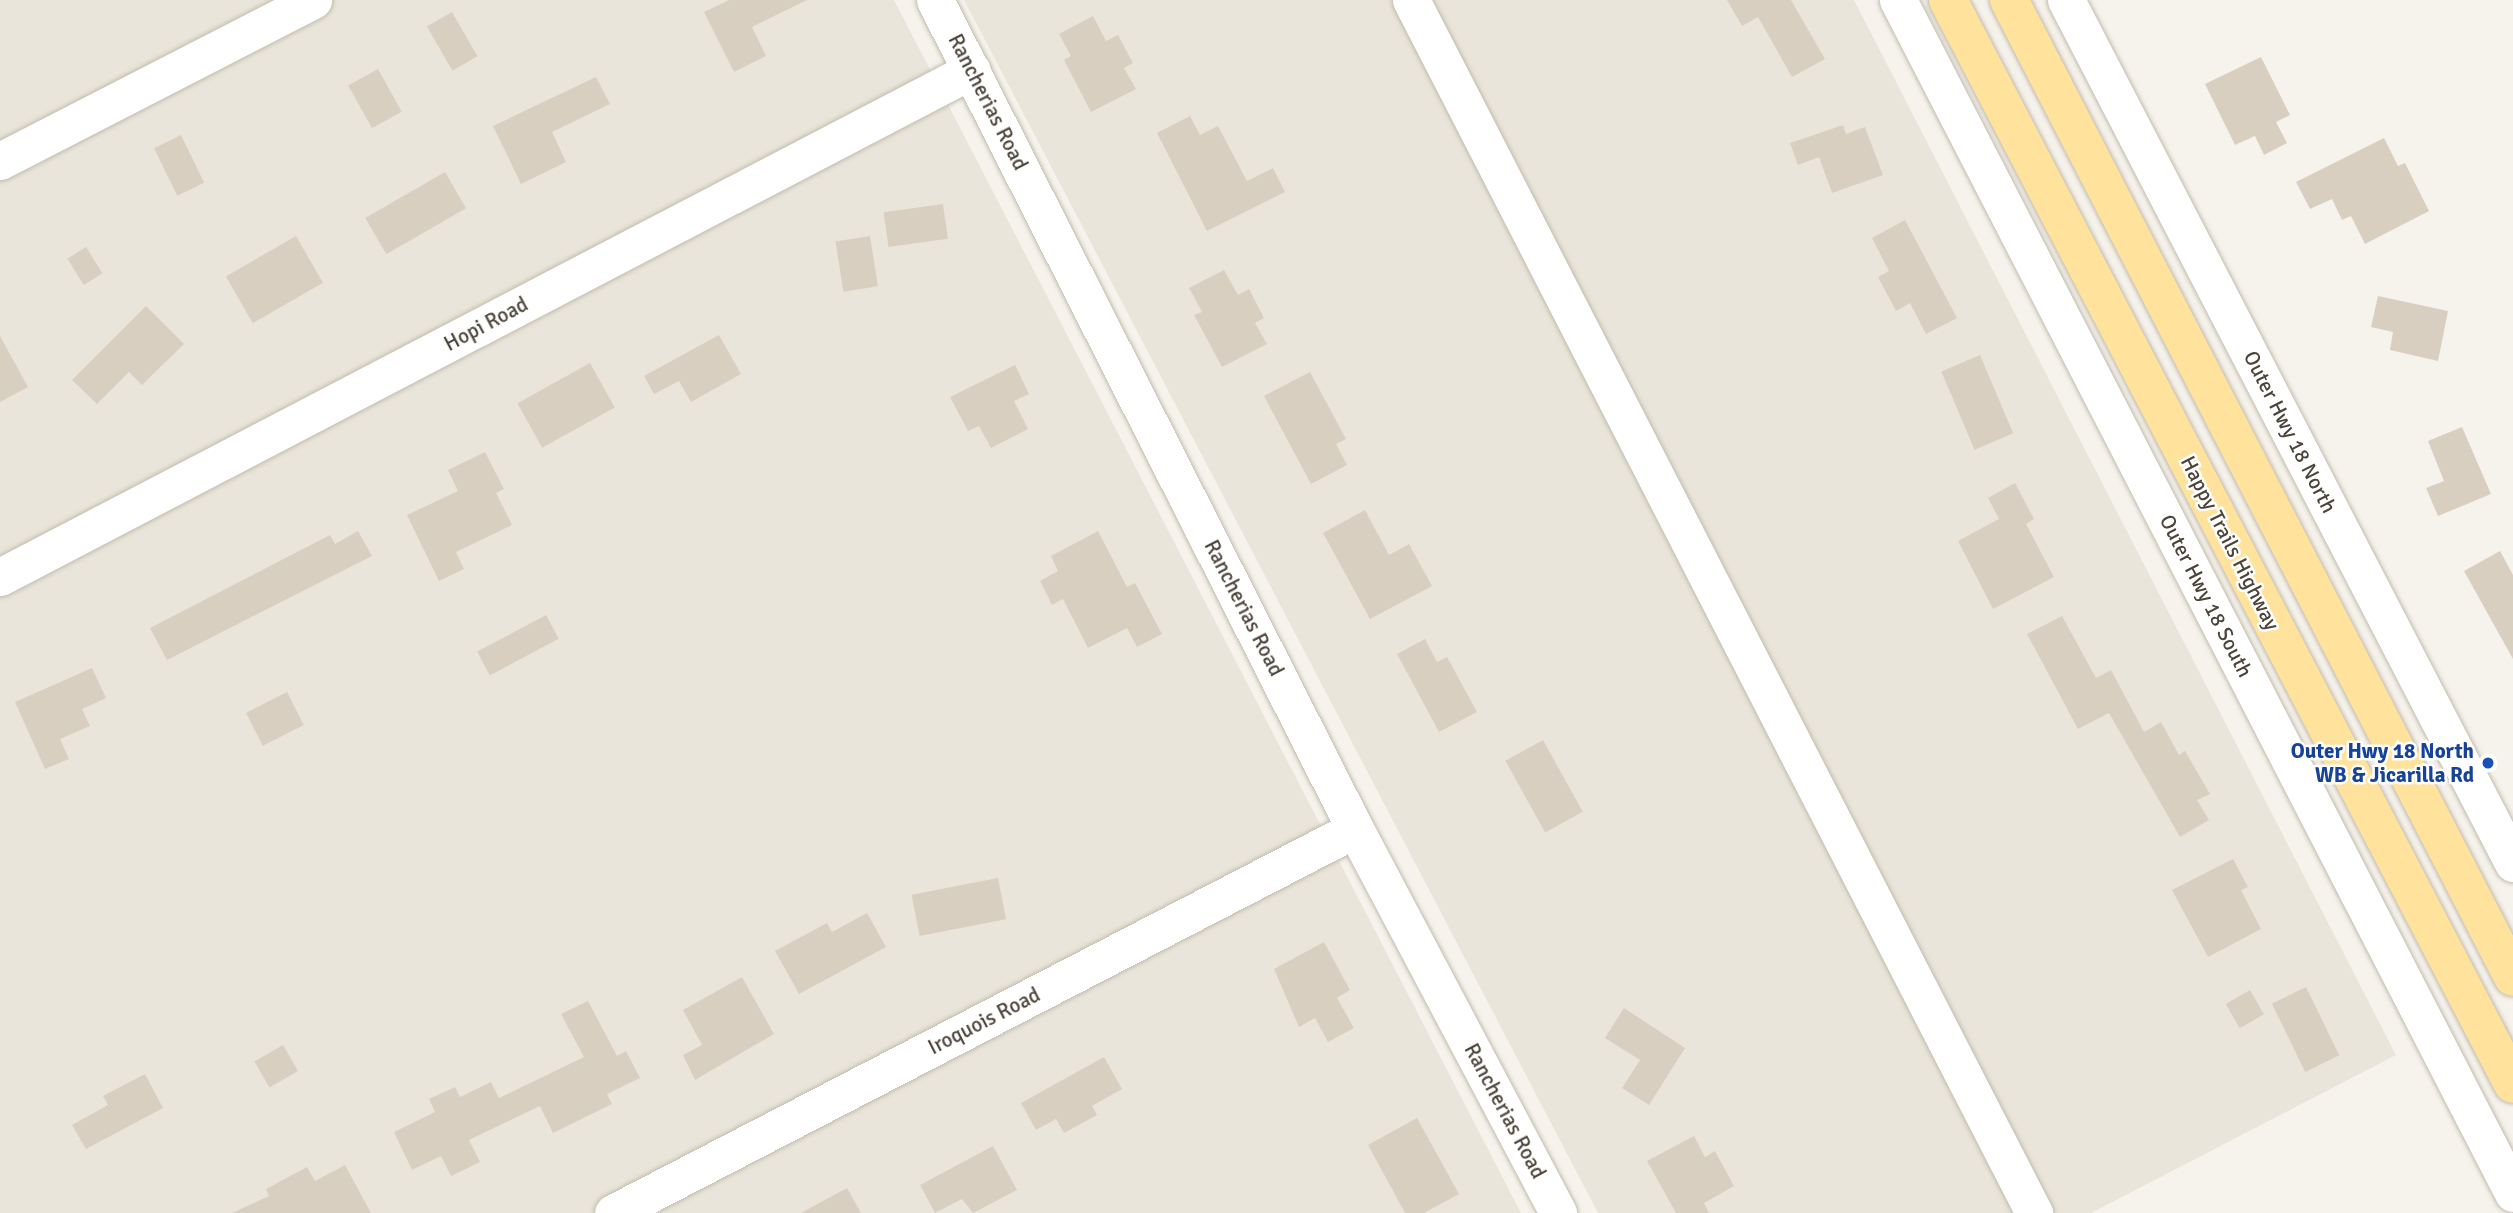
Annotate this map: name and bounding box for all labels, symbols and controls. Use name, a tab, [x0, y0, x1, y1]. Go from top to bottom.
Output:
street label: Rancherias Road	[943, 30, 1033, 174]
street label: Hopi Road	[440, 291, 532, 357]
street label: Outer Hwy 18 North	[2238, 347, 2342, 517]
street label: Happy Trails Highway	[2175, 452, 2285, 634]
street label: Outer Hwy 18 South	[2154, 510, 2258, 682]
street label: Rancherias Road	[1199, 536, 1289, 680]
place label: Outer Hwy 18 North WB & Jicarilla Rd	[2291, 738, 2474, 788]
marker: Outer Hwy 18 North WB & Jicarilla Rd	[2480, 755, 2496, 771]
street label: Iroquois Road	[924, 982, 1044, 1060]
street label: Rancherias Road	[1459, 1039, 1551, 1183]

